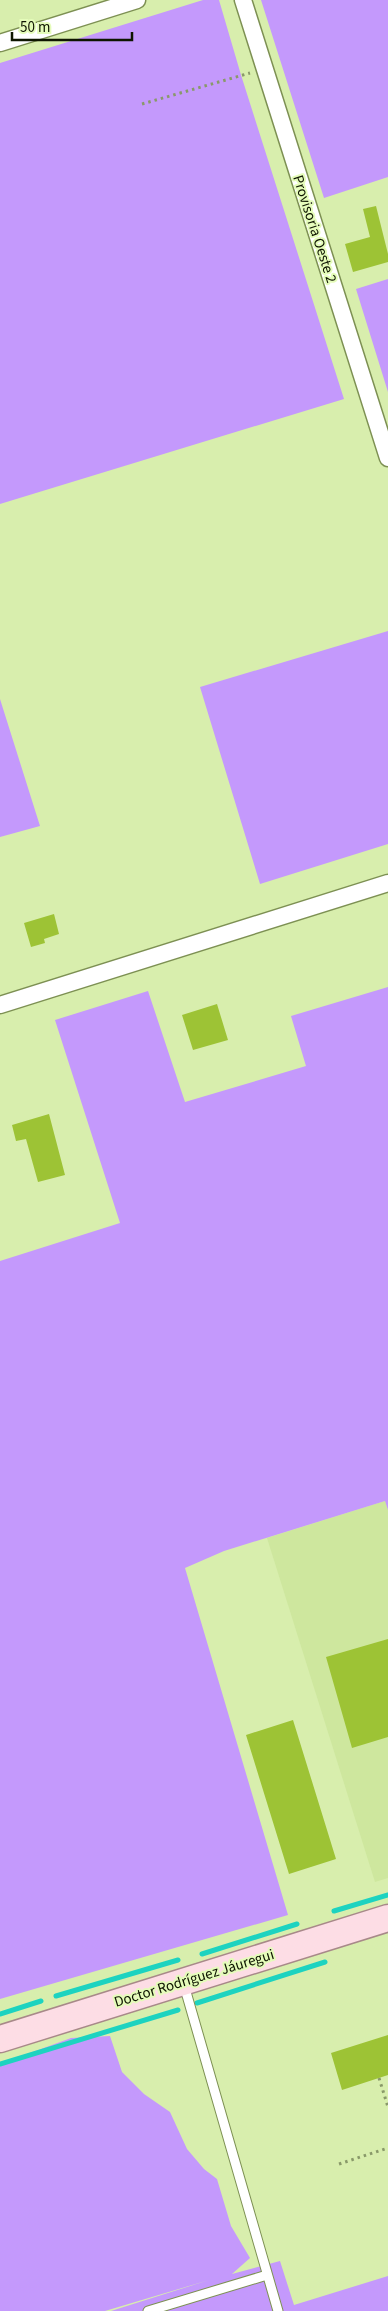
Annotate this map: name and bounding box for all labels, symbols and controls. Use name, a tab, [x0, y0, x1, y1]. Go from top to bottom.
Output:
scale bar	[12, 10, 132, 42]
text: 50 m	[20, 17, 50, 38]
street label: Provisoria Oeste 2	[287, 172, 342, 286]
street label: Doctor Rodríguez Jáuregui	[112, 1944, 277, 2013]

